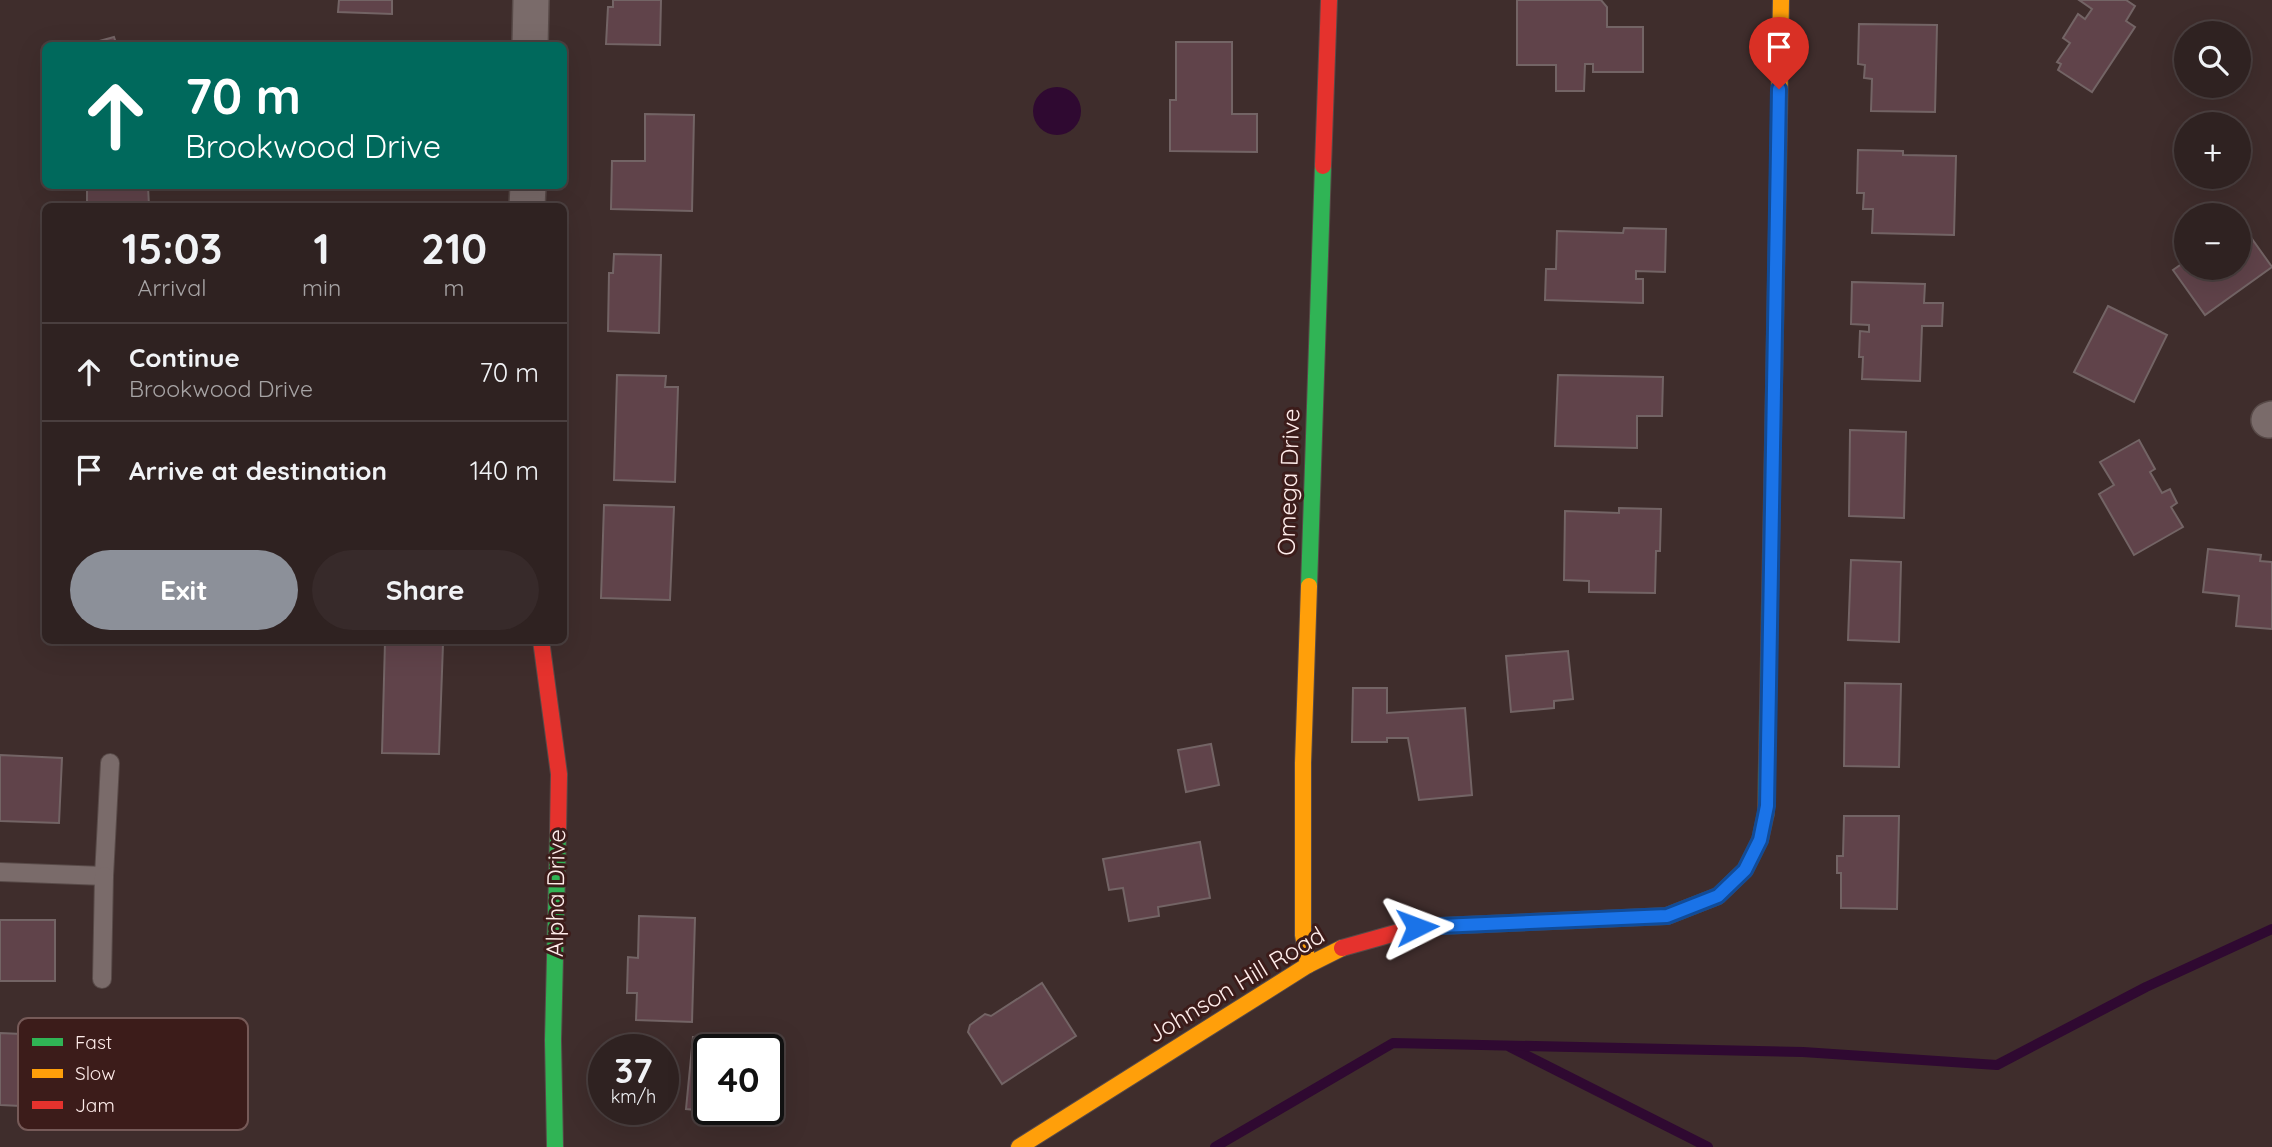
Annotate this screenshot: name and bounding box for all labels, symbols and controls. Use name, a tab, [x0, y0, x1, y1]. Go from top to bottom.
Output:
pin	[1749, 17, 1809, 89]
map controls	[2174, 21, 2251, 280]
button: search	[2174, 21, 2251, 98]
icon: arrive	[1760, 28, 1798, 66]
text: 70 m	[185, 65, 301, 126]
icon: ahead	[70, 70, 161, 161]
button: +	[2174, 112, 2251, 189]
text: Brookwood Drive	[185, 126, 441, 166]
button: −	[2174, 203, 2251, 280]
text: 15:03	[122, 222, 222, 275]
text: 1	[313, 222, 330, 275]
text: 210	[421, 222, 487, 275]
text: Arrival	[138, 273, 206, 302]
text: min	[302, 273, 341, 302]
text: m	[444, 273, 465, 302]
text: Continue	[129, 341, 240, 374]
icon: ahead	[70, 353, 108, 391]
text: 70 m	[479, 356, 539, 389]
text: Brookwood Drive	[129, 374, 313, 403]
street label: Omega Drive	[1270, 408, 1306, 556]
icon: arrive	[70, 451, 108, 489]
text: Arrive at destination	[129, 454, 387, 487]
text: 140 m	[470, 454, 539, 487]
button: Exit	[70, 550, 298, 630]
button: Share	[312, 550, 539, 630]
street label: Alpha Drive	[539, 829, 571, 957]
position arrow	[1380, 890, 1454, 964]
street label: Johnson Hill Road	[1141, 919, 1330, 1049]
legend	[18, 1018, 248, 1130]
text: Fast	[75, 1030, 112, 1054]
speed limit sign: 40	[693, 1034, 784, 1125]
text: 37	[614, 1048, 653, 1092]
text: Slow	[75, 1061, 116, 1085]
text: km/h	[611, 1085, 656, 1108]
text: Jam	[75, 1093, 115, 1117]

